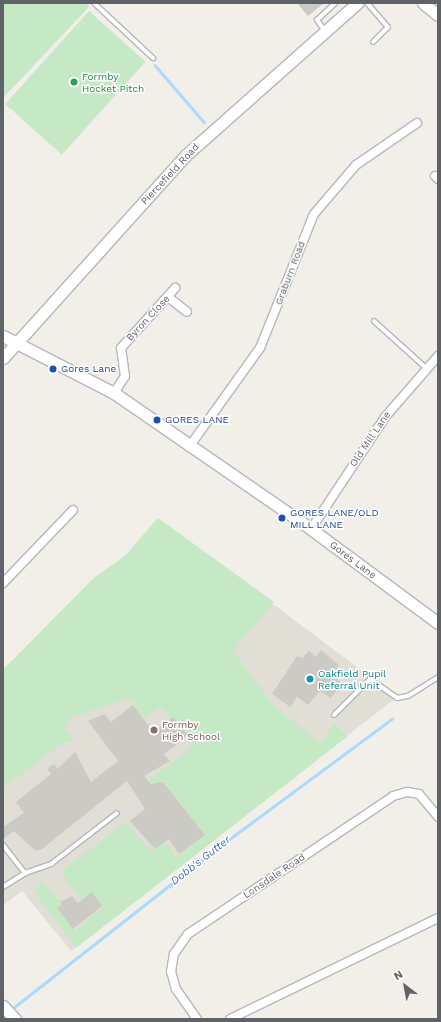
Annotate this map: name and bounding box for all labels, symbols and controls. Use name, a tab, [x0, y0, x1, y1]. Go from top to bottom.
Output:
place label: Formby Hocket Pitch	[82, 70, 144, 94]
marker: Formby Hocket Pitch	[69, 77, 79, 87]
street label: Piercefield Road	[139, 141, 201, 207]
street label: Graburn Road	[272, 239, 308, 307]
street label: Byron Close	[124, 293, 172, 343]
place label: Gores Lane	[61, 363, 116, 375]
marker: Gores Lane	[48, 364, 58, 374]
street label: Old Mill Lane	[347, 409, 393, 469]
place label: GORES LANE	[165, 414, 229, 426]
marker: GORES LANE	[152, 415, 162, 425]
place label: GORES LANE/OLD MILL LANE	[290, 506, 379, 530]
marker: GORES LANE/OLD MILL LANE	[277, 513, 287, 523]
street label: Gores Lane	[327, 539, 379, 581]
place label: Oakfield Pupil Referral Unit	[318, 667, 386, 690]
marker: Oakfield Pupil Referral Unit	[305, 674, 315, 684]
place label: Formby High School	[162, 718, 220, 742]
marker: Formby High School	[149, 725, 159, 735]
water label: Dobb's Gutter	[169, 834, 233, 888]
street label: Lonsdale Road	[241, 851, 307, 901]
north arrow	[385, 966, 425, 1006]
text: N	[391, 968, 405, 983]

